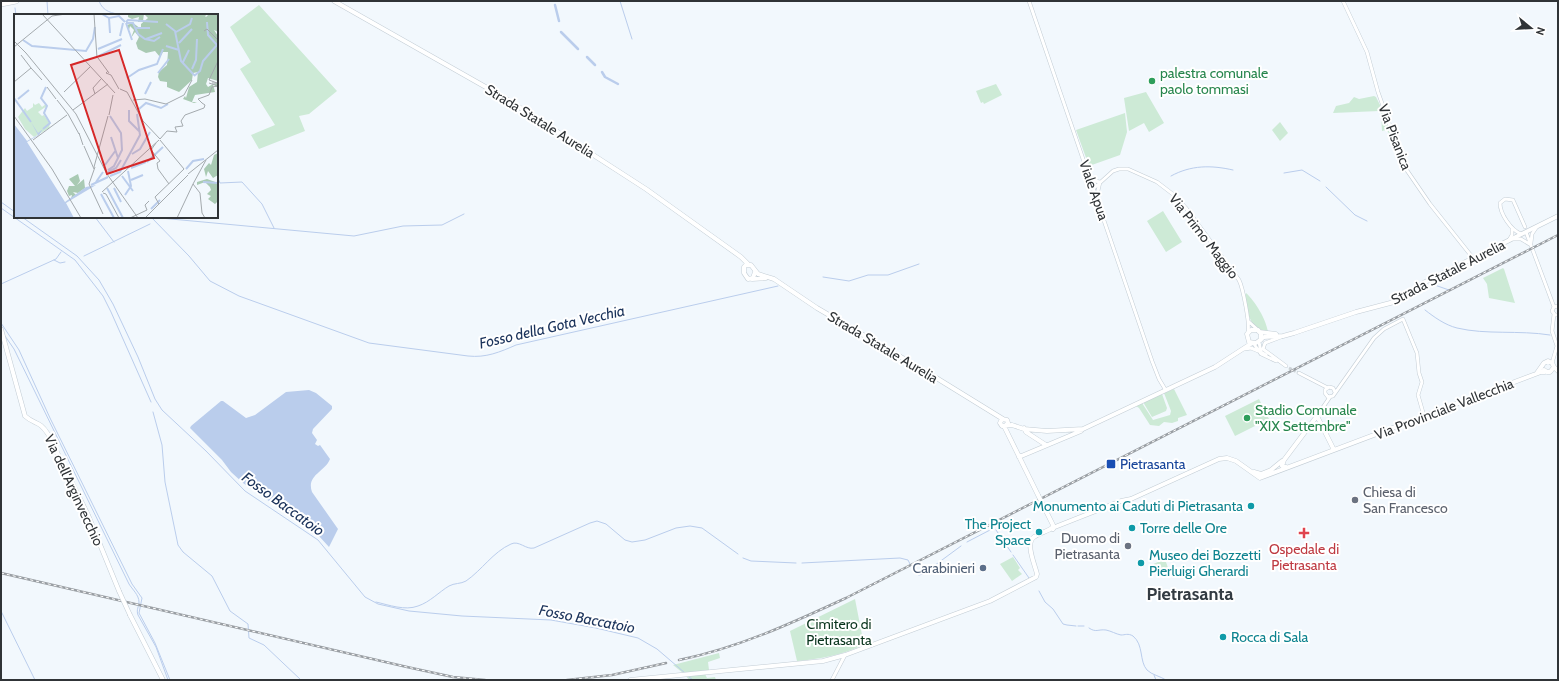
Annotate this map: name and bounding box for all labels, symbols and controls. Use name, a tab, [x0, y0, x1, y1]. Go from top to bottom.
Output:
north arrow	[1511, 8, 1551, 48]
inset map	[14, 14, 218, 218]
text: N	[1533, 25, 1548, 37]
place label: palestra comunale paolo tommasi	[1160, 64, 1268, 98]
marker: palestra comunale paolo tommasi	[1147, 76, 1157, 86]
street label: Strada Statale Aurelia	[482, 80, 598, 162]
street label: Via Pisanica	[1374, 101, 1416, 173]
street label: Viale Apua	[1075, 157, 1113, 223]
street label: Via Primo Maggio	[1165, 190, 1243, 282]
street label: Strada Statale Aurelia	[1388, 235, 1508, 309]
water label: Fosso della Gota Vecchia	[477, 301, 627, 353]
street label: Strada Statale Aurelia	[824, 307, 942, 387]
street label: Via Provinciale Vallecchia	[1372, 374, 1516, 444]
place label: Stadio Comunale "XIX Settembre"	[1255, 401, 1357, 435]
marker: Stadio Comunale "XIX Settembre"	[1242, 413, 1252, 423]
street label: Via dell'Arginvecchio	[40, 431, 108, 549]
place label: Pietrasanta	[1120, 455, 1186, 473]
marker: Pietrasanta	[1105, 458, 1117, 470]
water label: Fosso Baccatoio	[238, 468, 328, 540]
place label: Chiesa di San Francesco	[1363, 483, 1448, 517]
marker: Chiesa di San Francesco	[1350, 495, 1360, 505]
place label: Monumento ai Caduti di Pietrasanta	[1033, 497, 1243, 515]
marker: Monumento ai Caduti di Pietrasanta	[1246, 501, 1256, 511]
place label: The Project Space	[965, 515, 1031, 549]
place label: Torre delle Ore	[1140, 519, 1227, 537]
marker: Torre delle Ore	[1127, 523, 1137, 533]
marker: The Project Space	[1034, 527, 1044, 537]
marker: Ospedale di Pietrasanta	[1298, 527, 1310, 539]
place label: Duomo di Pietrasanta	[1055, 529, 1120, 563]
place label: Ospedale di Pietrasanta	[1269, 540, 1339, 574]
marker: Duomo di Pietrasanta	[1123, 541, 1133, 551]
place label: Museo dei Bozzetti Pierluigi Gherardi	[1149, 546, 1261, 580]
marker: Museo dei Bozzetti Pierluigi Gherardi	[1136, 558, 1146, 568]
place label: Carabinieri	[913, 559, 975, 577]
marker: Carabinieri	[978, 563, 988, 573]
district label: Pietrasanta	[1147, 583, 1233, 605]
water label: Fosso Baccatoio	[538, 601, 637, 637]
park label: Cimitero di Pietrasanta	[806, 615, 872, 649]
place label: Rocca di Sala	[1231, 628, 1308, 646]
marker: Rocca di Sala	[1218, 632, 1228, 642]

